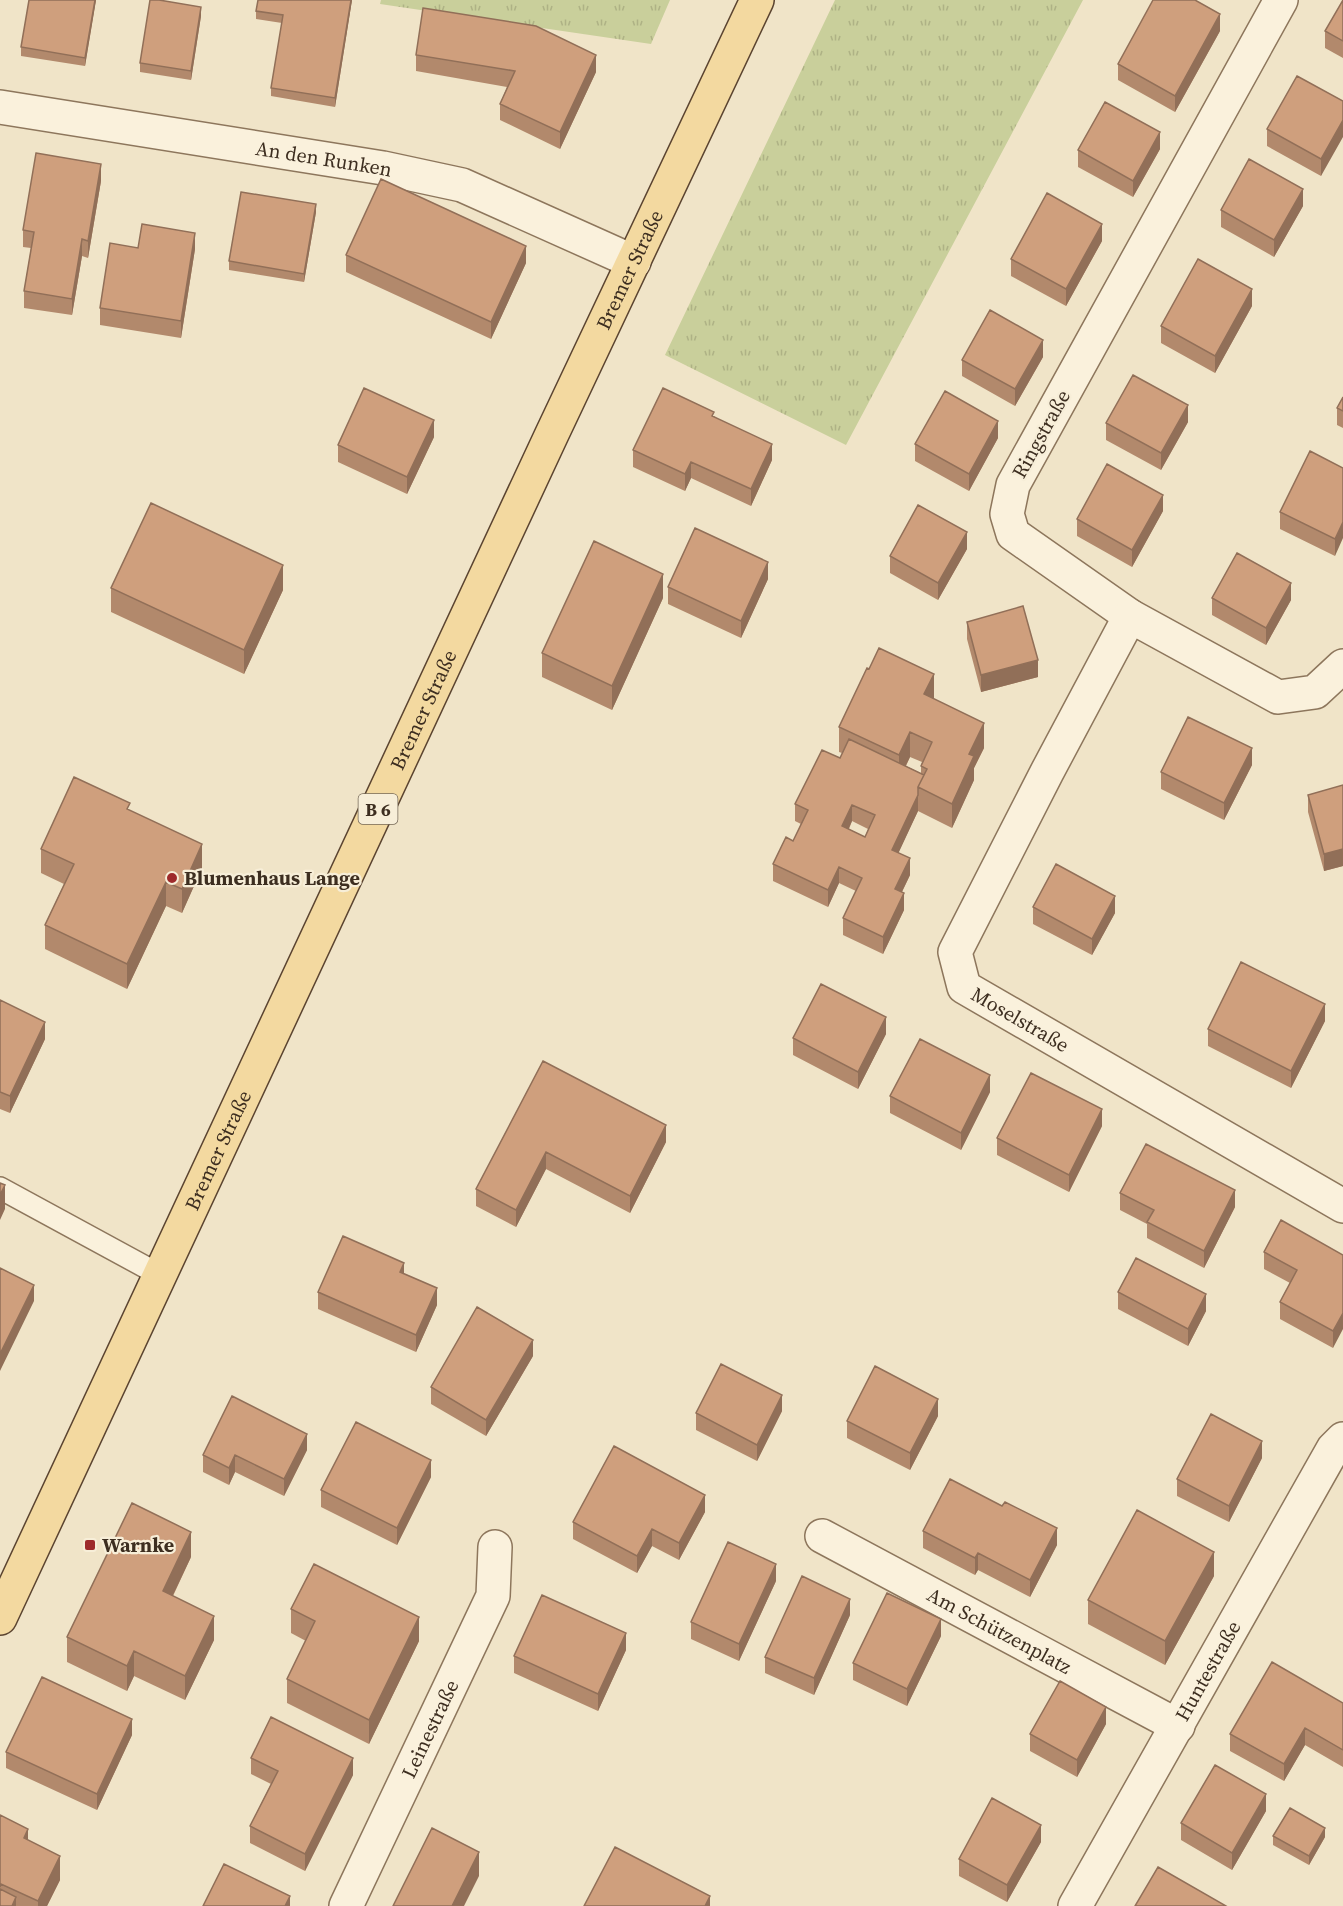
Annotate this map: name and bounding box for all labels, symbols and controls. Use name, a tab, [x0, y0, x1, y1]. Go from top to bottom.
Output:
street label: An den Runken	[254, 134, 395, 184]
street label: Bremer Straße	[589, 205, 670, 334]
street label: Ringstraße	[1005, 385, 1077, 483]
street label: Bremer Straße	[383, 645, 463, 774]
road number: B 6	[358, 794, 398, 824]
place label: Blumenhaus Lange	[184, 864, 360, 892]
marker: Blumenhaus Lange	[165, 871, 179, 885]
street label: Moselstraße	[966, 980, 1074, 1059]
street label: Bremer Straße	[178, 1086, 258, 1215]
place label: Warnke	[102, 1531, 174, 1559]
marker: Warnke	[83, 1538, 97, 1552]
street label: Am Schützenplatz	[922, 1581, 1077, 1681]
street label: Huntestraße	[1168, 1615, 1247, 1726]
street label: Leinestraße	[395, 1675, 465, 1783]

